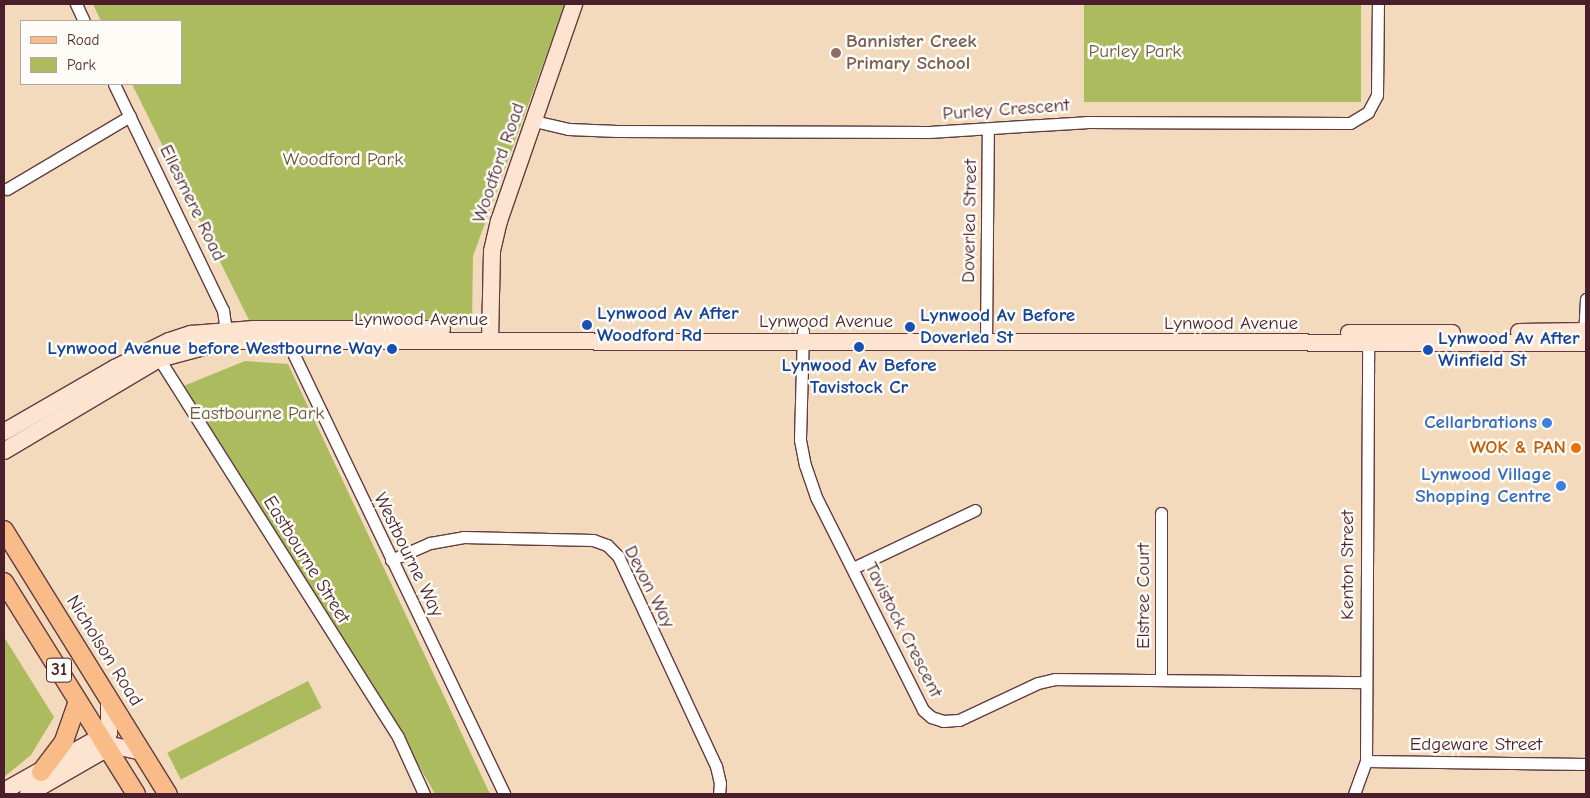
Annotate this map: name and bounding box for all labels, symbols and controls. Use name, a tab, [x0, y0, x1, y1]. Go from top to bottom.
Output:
legend	[20, 20, 182, 85]
text: Road	[67, 31, 99, 49]
place label: Bannister Creek Primary School	[846, 31, 977, 75]
park label: Purley Park	[1089, 41, 1181, 63]
marker: Bannister Creek Primary School	[830, 47, 842, 59]
text: Park	[67, 56, 96, 74]
street label: Purley Crescent	[942, 94, 1070, 126]
street label: Woodford Road	[468, 100, 530, 226]
street label: Ellesmere Road	[154, 141, 230, 265]
park label: Woodford Park	[283, 149, 403, 171]
street label: Doverlea Street	[958, 159, 982, 283]
place label: Lynwood Av After Woodford Rd	[597, 303, 739, 347]
place label: Lynwood Av Before Doverlea St	[920, 305, 1075, 349]
street label: Lynwood Avenue	[354, 309, 488, 331]
street label: Lynwood Avenue	[759, 311, 893, 333]
street label: Lynwood Avenue	[1164, 313, 1298, 335]
marker: Lynwood Av After Woodford Rd	[581, 319, 593, 331]
marker: Lynwood Av Before Doverlea St	[904, 321, 916, 333]
place label: Lynwood Av After Winfield St	[1438, 328, 1580, 372]
place label: Lynwood Avenue before Westbourne Way	[47, 338, 382, 360]
marker: Lynwood Av Before Tavistock Cr	[853, 341, 865, 353]
marker: Lynwood Avenue before Westbourne Way	[386, 343, 398, 355]
marker: Lynwood Av After Winfield St	[1422, 344, 1434, 356]
place label: Lynwood Av Before Tavistock Cr	[781, 355, 937, 399]
park label: Eastbourne Park	[190, 403, 324, 425]
place label: Cellarbrations	[1424, 412, 1537, 434]
marker: Cellarbrations	[1541, 417, 1553, 429]
place label: WOK & PAN	[1470, 437, 1566, 459]
marker: WOK & PAN	[1570, 442, 1582, 454]
place label: Lynwood Village Shopping Centre	[1415, 464, 1551, 508]
marker: Lynwood Village Shopping Centre	[1555, 480, 1567, 492]
street label: Westbourne Way	[368, 489, 448, 621]
street label: Eastbourne Street	[258, 492, 354, 628]
street label: Kenton Street	[1337, 510, 1359, 620]
street label: Devon Way	[619, 542, 679, 632]
street label: Elstree Court	[1133, 543, 1155, 649]
street label: Tavistock Crescent	[859, 559, 947, 701]
street label: Nicholson Road	[61, 591, 147, 711]
road number: 31	[45, 654, 73, 686]
street label: Edgeware Street	[1410, 734, 1542, 756]

